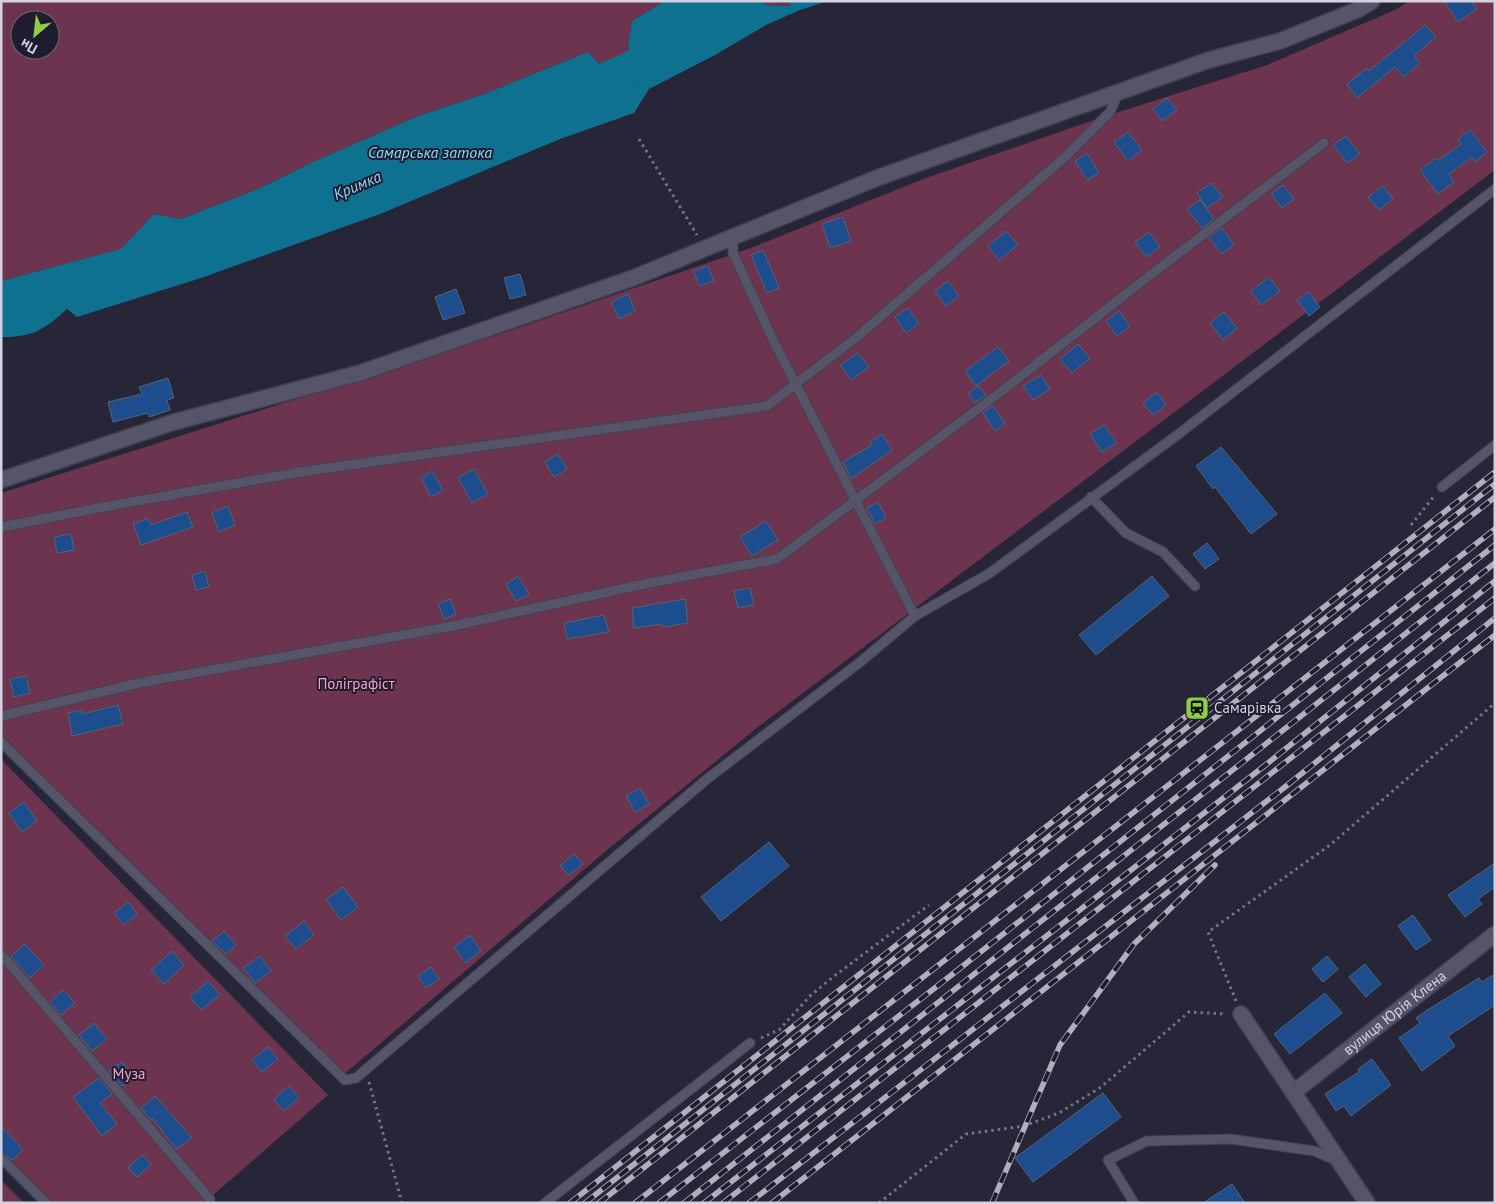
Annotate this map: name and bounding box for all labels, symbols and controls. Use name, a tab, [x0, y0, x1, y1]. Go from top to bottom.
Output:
north arrow	[10, 10, 60, 60]
text: Пн	[17, 35, 40, 58]
water label: Самарська затока	[368, 142, 492, 162]
water label: Кримка	[330, 166, 384, 204]
park label: Поліграфіст	[317, 674, 395, 693]
station icon: Самарівка	[1184, 695, 1210, 721]
place label: Самарівка	[1214, 698, 1281, 717]
street label: вулиця Юрія Клена	[1339, 966, 1450, 1059]
park label: Муза	[113, 1064, 145, 1083]

